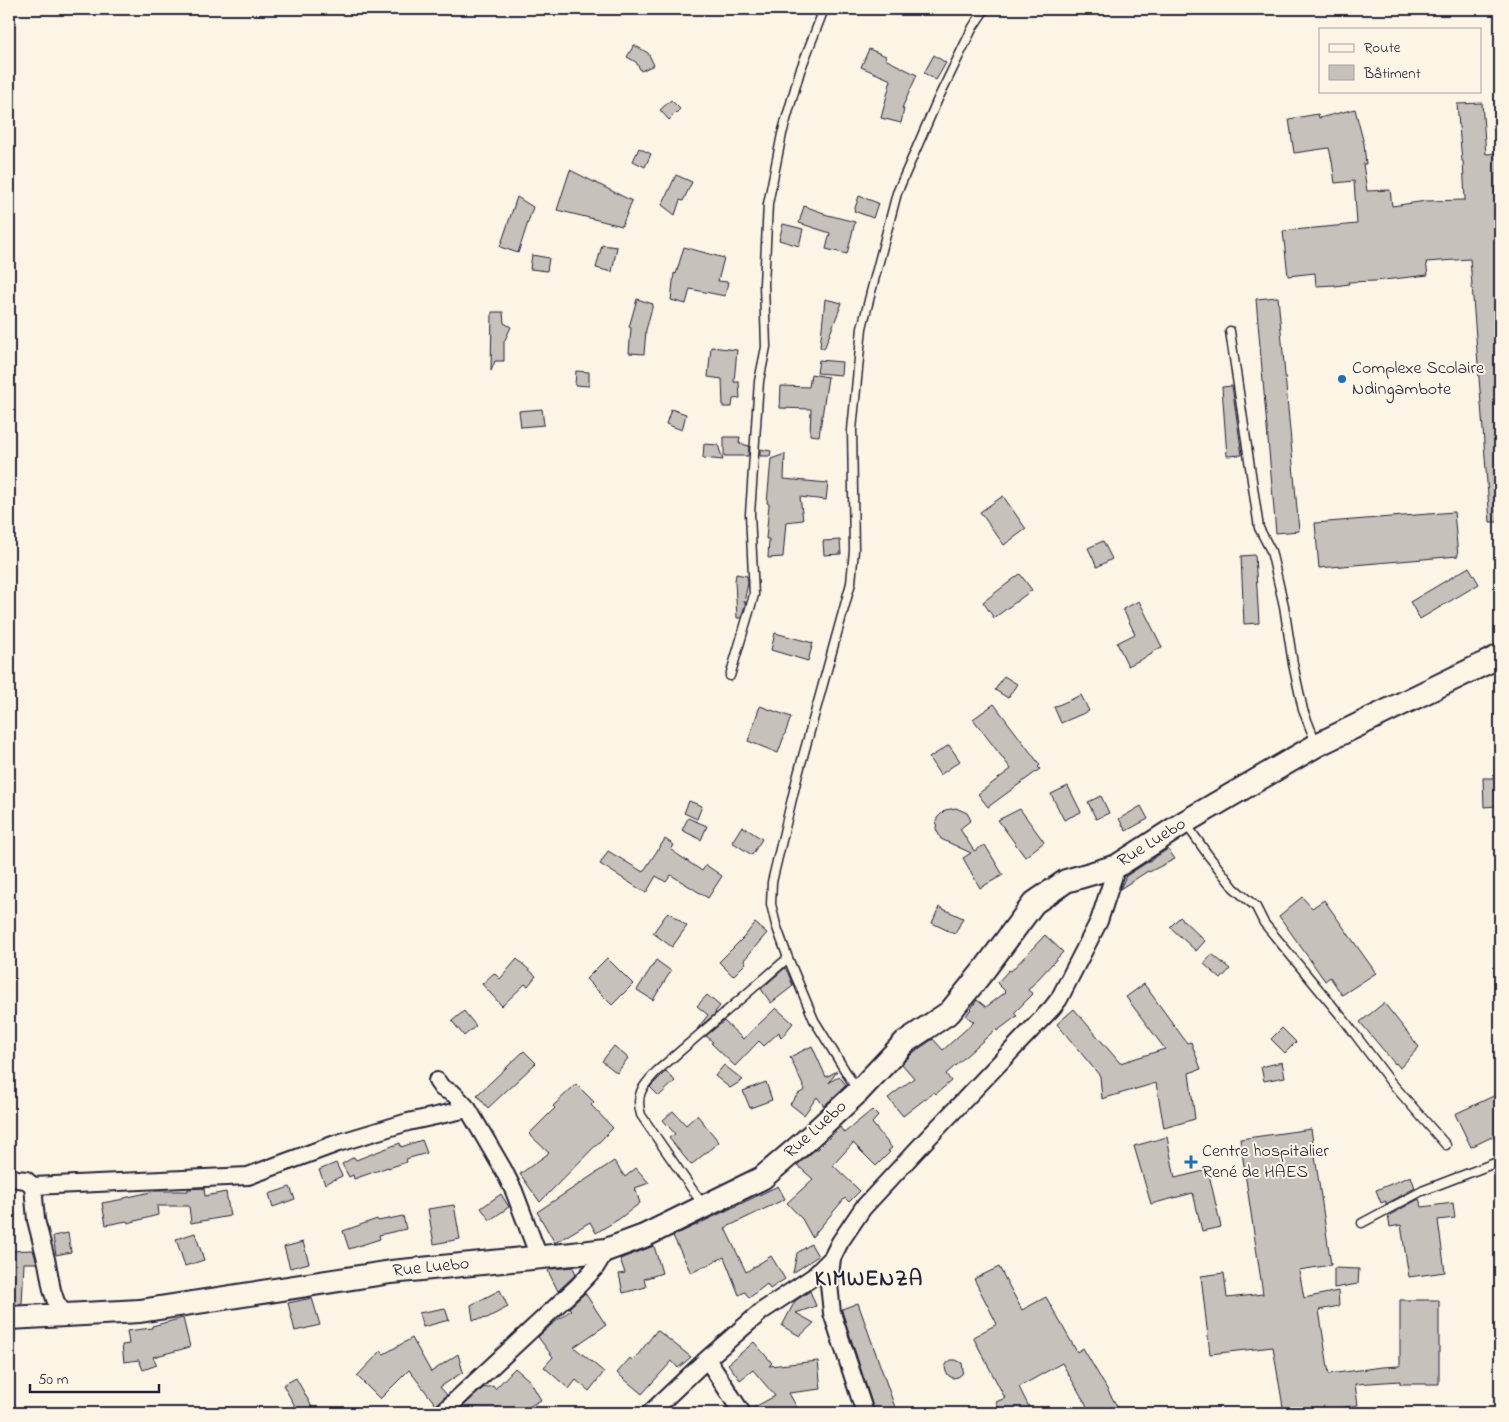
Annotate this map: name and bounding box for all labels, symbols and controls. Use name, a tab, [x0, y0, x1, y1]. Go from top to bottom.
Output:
legend	[1319, 28, 1482, 92]
text: Route	[1364, 37, 1401, 59]
text: Bâtiment	[1363, 63, 1421, 85]
place label: Complexe Scolaire Ndingambote	[1352, 356, 1485, 404]
marker: Complexe Scolaire Ndingambote	[1336, 373, 1348, 385]
street label: Rue Luebo	[1113, 812, 1191, 874]
street label: Rue Luebo	[779, 1095, 853, 1165]
place label: Centre hospitalier René de HAES	[1202, 1139, 1329, 1186]
marker: Centre hospitalier René de HAES	[1184, 1155, 1198, 1169]
street label: Rue Luebo	[392, 1251, 470, 1285]
district label: KIMWENZA	[815, 1264, 923, 1296]
scale bar	[30, 1362, 159, 1394]
text: 50 m	[38, 1369, 69, 1391]

